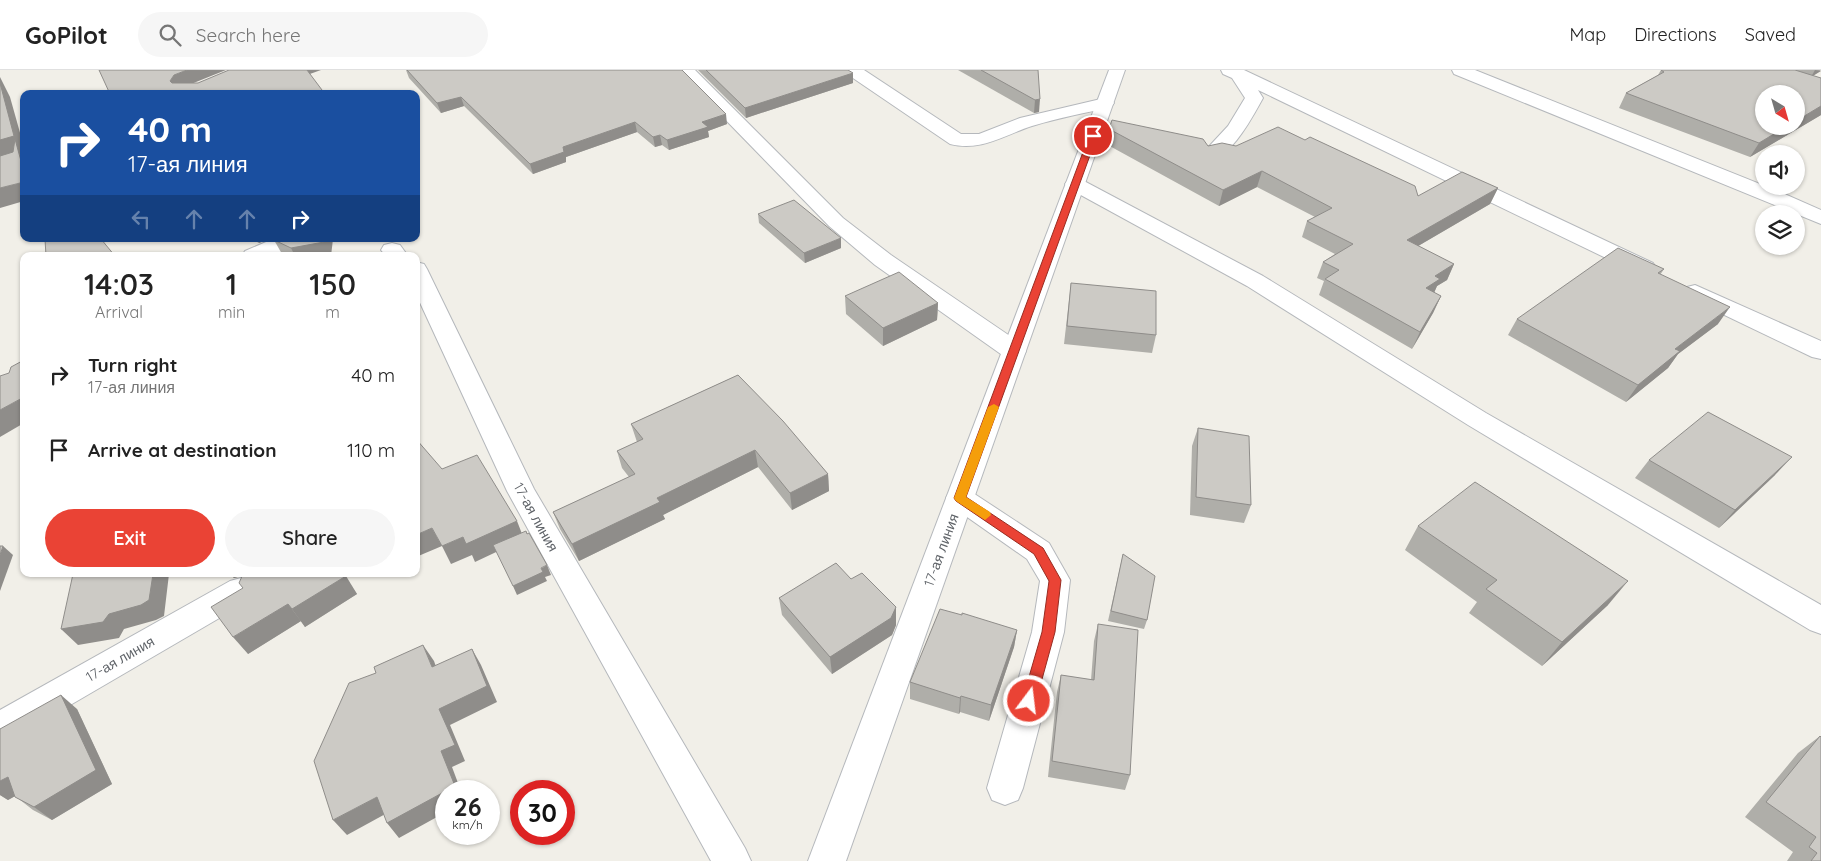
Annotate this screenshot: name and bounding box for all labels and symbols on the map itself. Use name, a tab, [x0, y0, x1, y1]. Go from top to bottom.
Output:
north arrow	[1755, 85, 1805, 135]
pin	[1072, 115, 1114, 157]
street label: 17-ая линия	[510, 479, 562, 555]
street label: 17-ая линия	[920, 511, 962, 589]
street label: 17-ая линия	[83, 632, 157, 686]
position arrow	[1002, 674, 1054, 726]
speed limit sign: 30	[510, 780, 575, 845]

